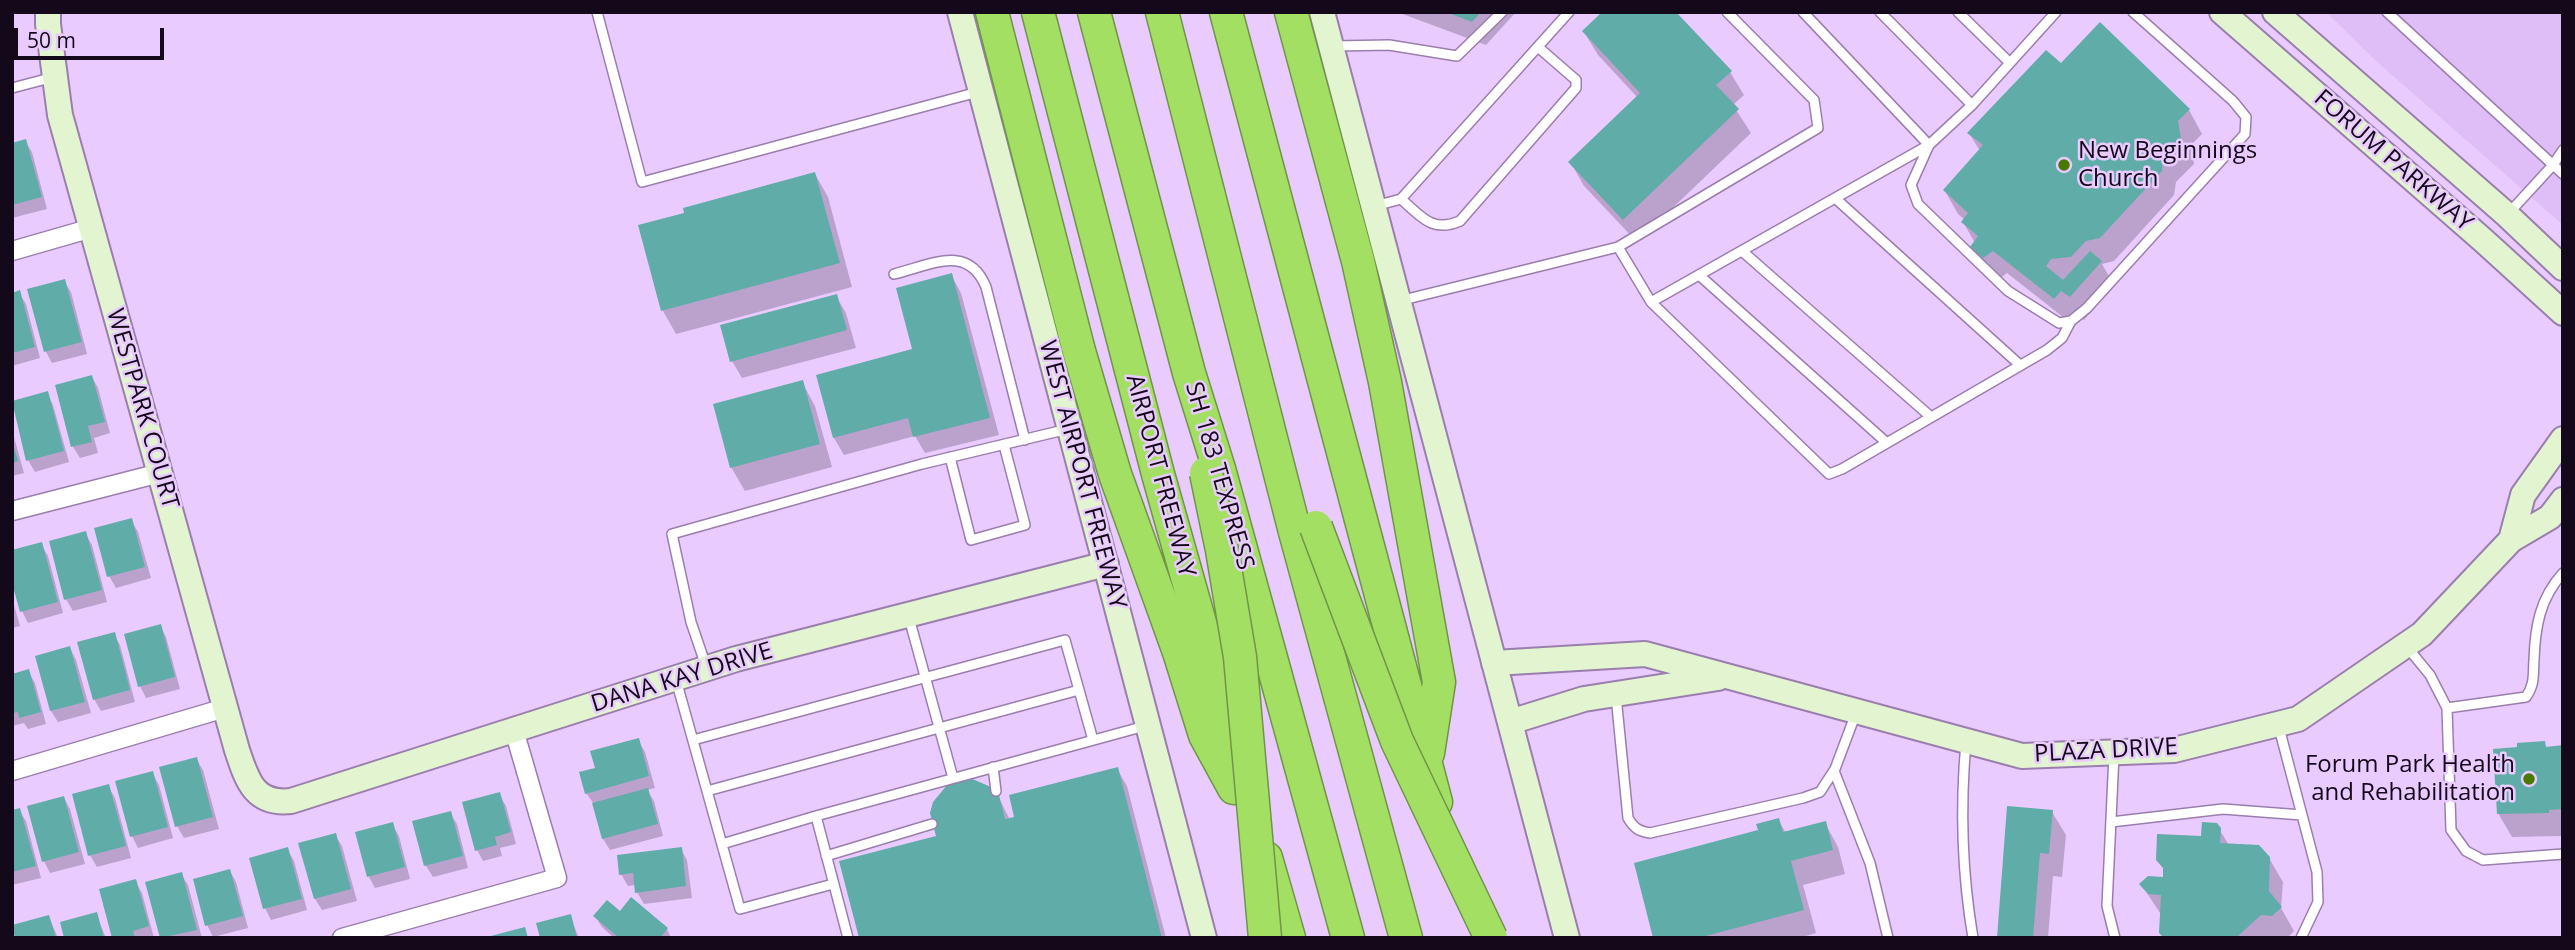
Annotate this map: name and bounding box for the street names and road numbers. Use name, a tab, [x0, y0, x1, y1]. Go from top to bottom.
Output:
street label: FORUM PARKWAY	[2308, 84, 2478, 238]
street label: WESTPARK COURT	[100, 306, 184, 512]
street label: WEST AIRPORT FREEWAY	[1032, 338, 1132, 612]
street label: AIRPORT FREEWAY	[1119, 371, 1201, 581]
street label: SH 183 TEXPRESS	[1178, 379, 1260, 573]
street label: DANA KAY DRIVE	[588, 637, 776, 719]
street label: PLAZA DRIVE	[2033, 733, 2179, 769]

